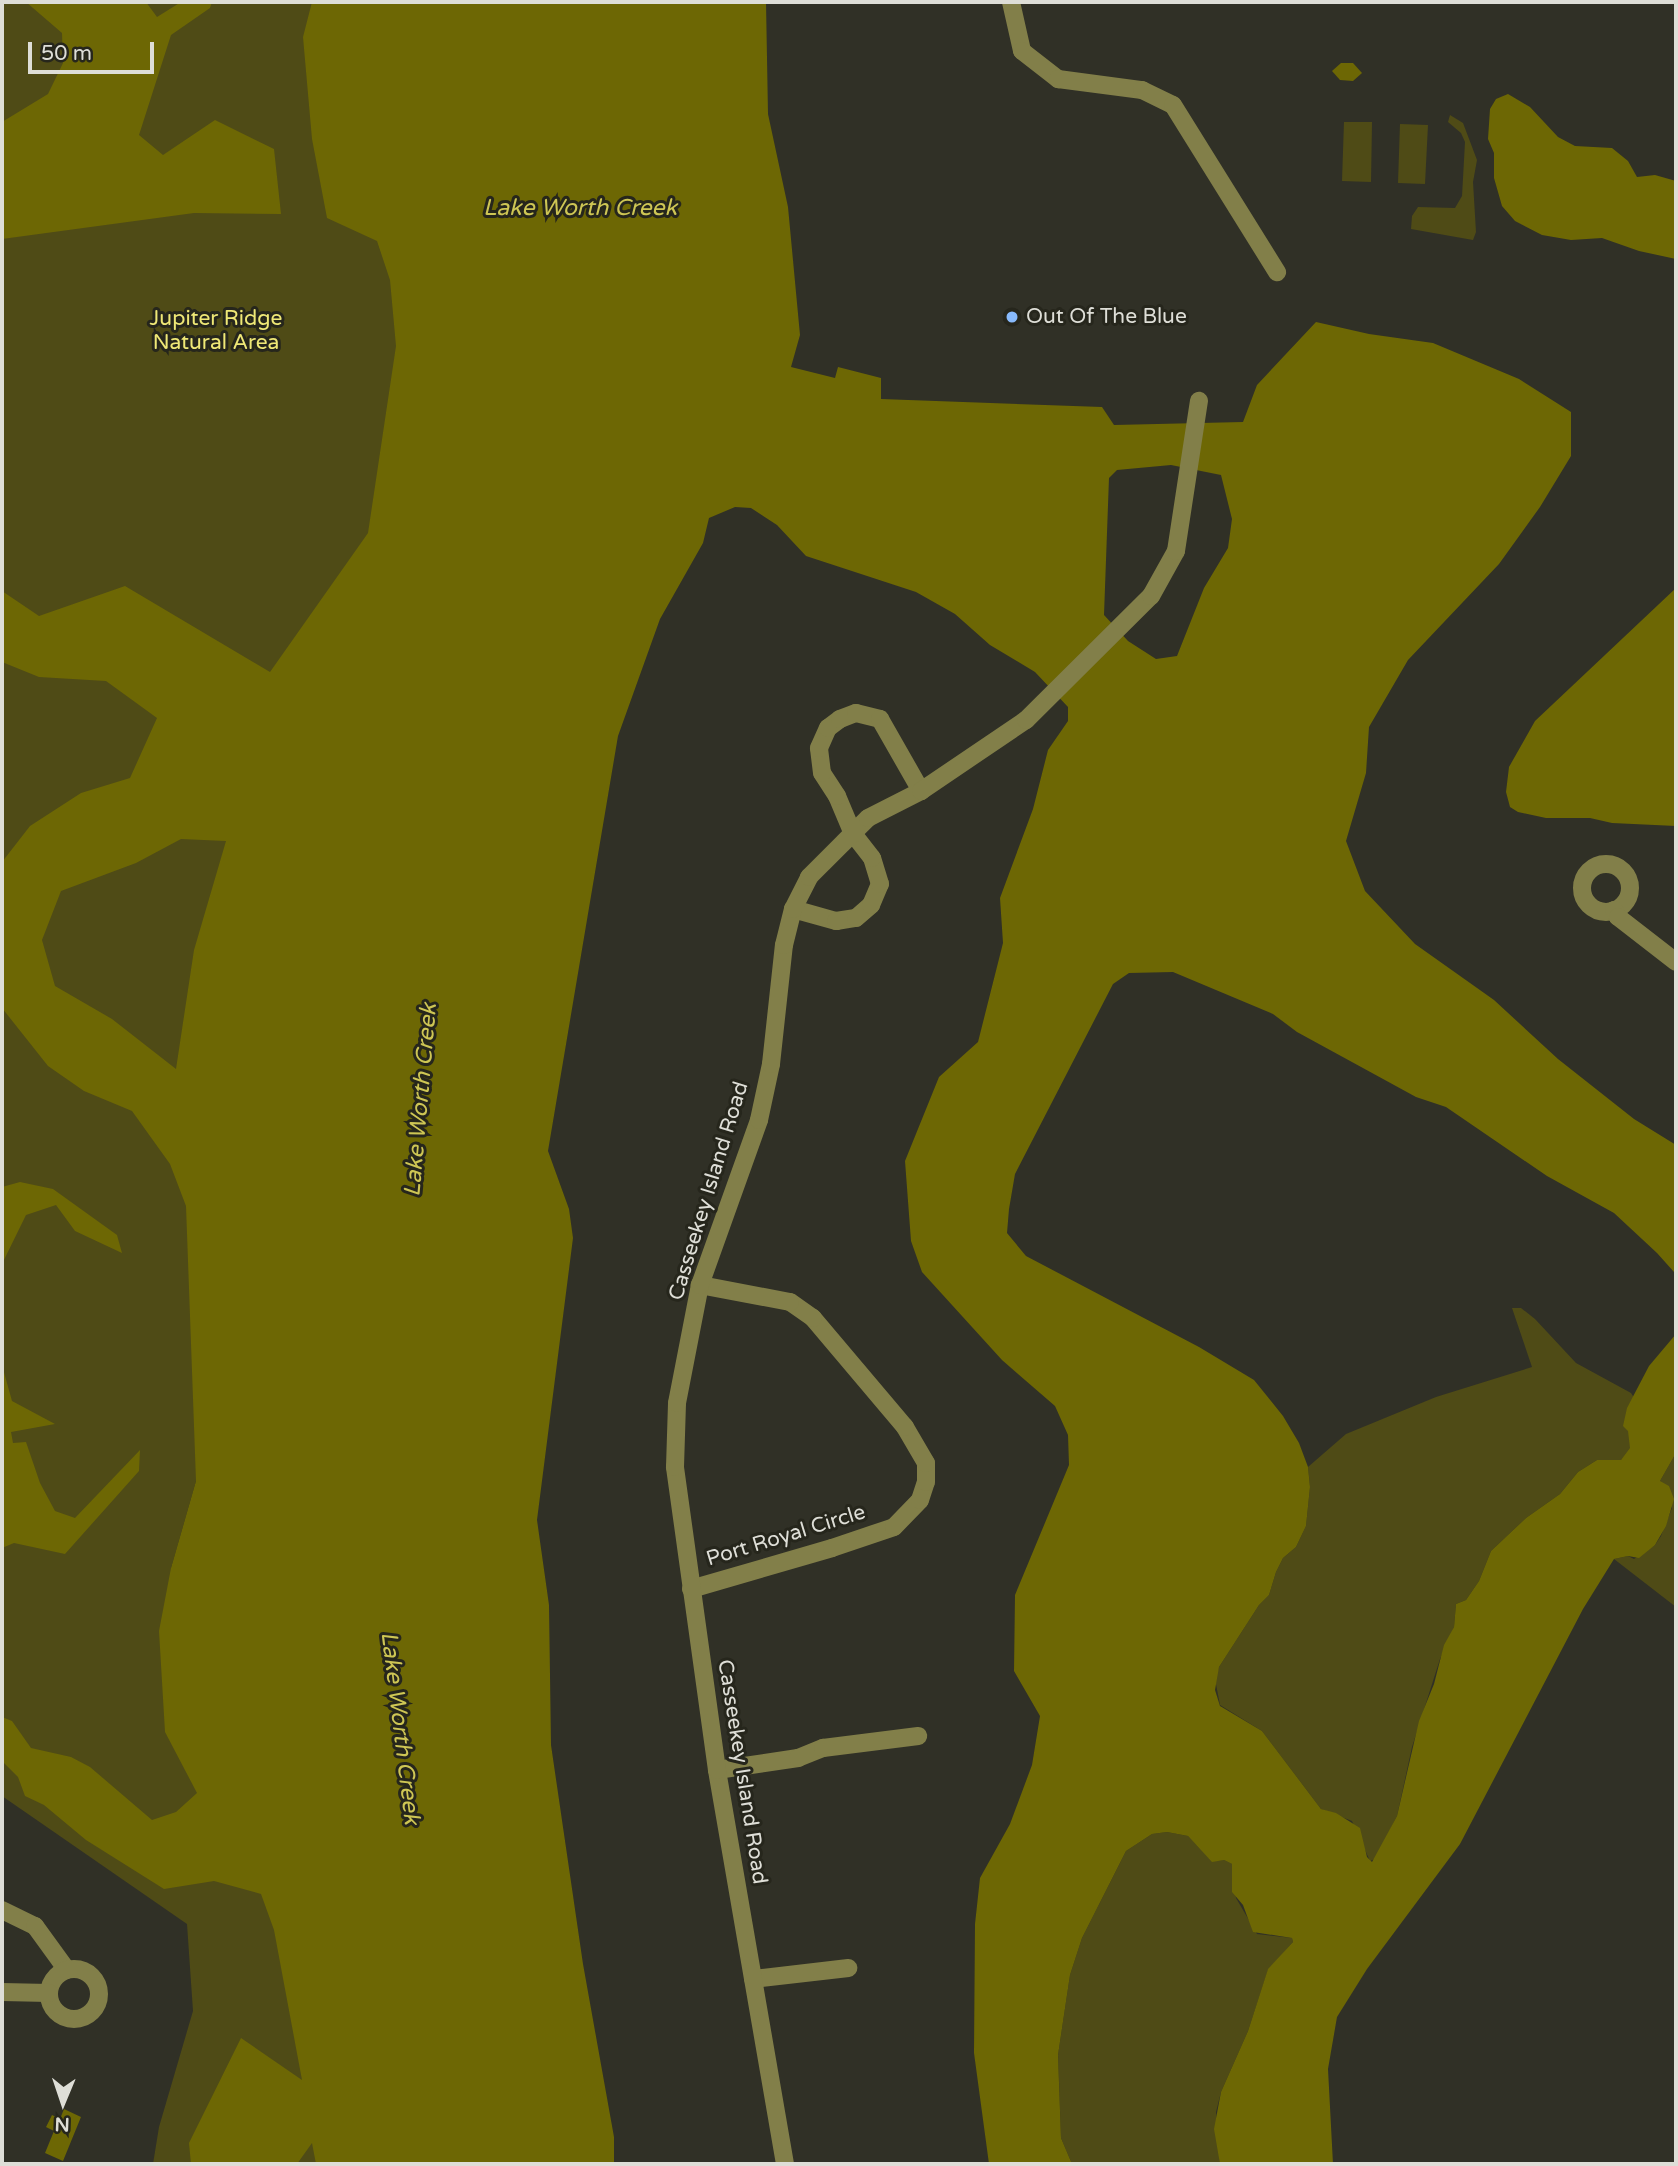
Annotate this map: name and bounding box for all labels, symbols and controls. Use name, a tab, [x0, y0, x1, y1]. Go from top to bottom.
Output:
scale bar	[32, 28, 158, 72]
text: 50 m	[41, 41, 92, 66]
water label: Lake Worth Creek	[483, 194, 677, 222]
place label: Out Of The Blue	[1026, 304, 1187, 330]
park label: Jupiter Ridge Natural Area	[150, 306, 282, 356]
marker: Out Of The Blue	[1004, 309, 1020, 325]
water label: Lake Worth Creek	[399, 1002, 443, 1198]
street label: Casseekey Island Road	[664, 1079, 754, 1303]
street label: Port Royal Circle	[703, 1500, 869, 1572]
water label: Lake Worth Creek	[374, 1630, 426, 1826]
street label: Casseekey Island Road	[712, 1658, 772, 1886]
north arrow	[28, 2068, 98, 2138]
text: N	[54, 2113, 70, 2135]

